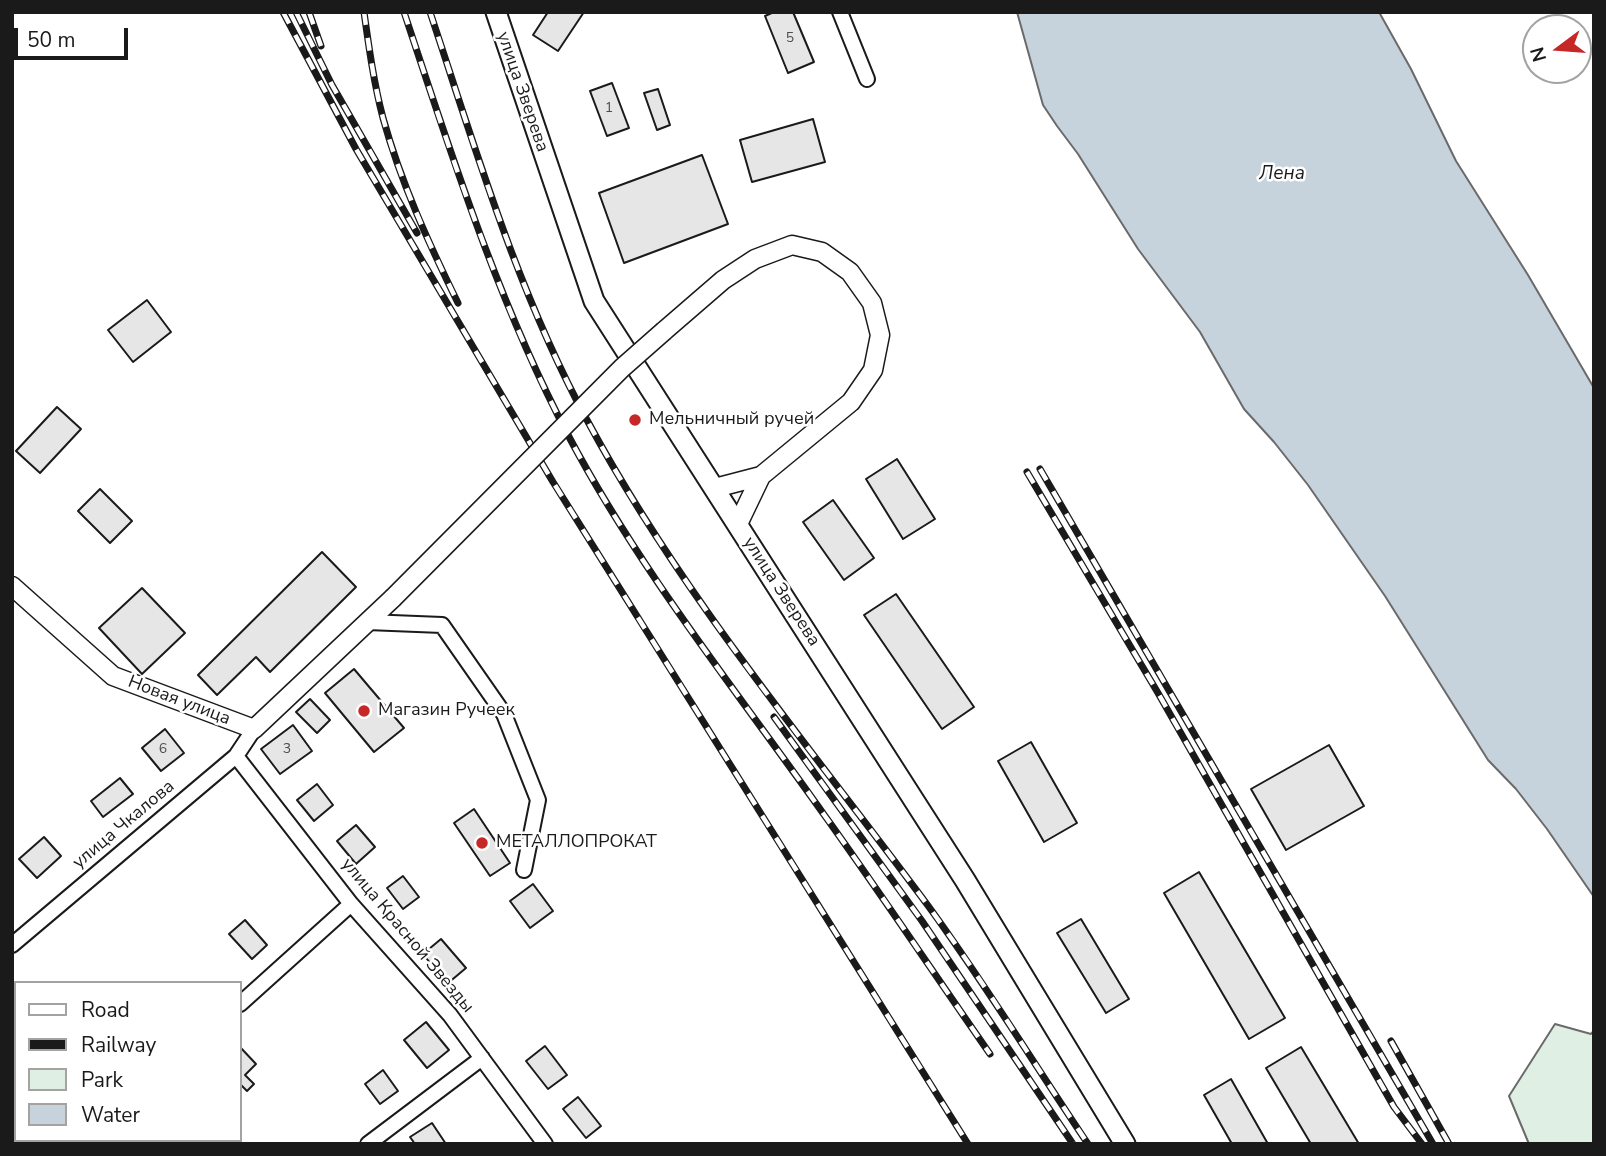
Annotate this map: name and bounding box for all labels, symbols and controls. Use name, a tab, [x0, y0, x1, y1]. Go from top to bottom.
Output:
scale bar	[18, 14, 131, 58]
north arrow	[1522, 14, 1592, 84]
text: 50 m	[27, 26, 76, 54]
street label: улица Зверева	[491, 29, 553, 155]
house number: 5	[786, 31, 794, 47]
text: N	[1524, 44, 1553, 65]
house number: 1	[605, 101, 613, 117]
water label: Лена	[1259, 163, 1305, 185]
place label: Мельничный ручей	[649, 409, 814, 431]
marker: Мельничный ручей	[627, 412, 643, 428]
street label: улица Зверева	[738, 533, 824, 651]
street label: Новая улица	[125, 672, 233, 730]
place label: Магазин Ручеек	[378, 700, 515, 722]
marker: Магазин Ручеек	[356, 703, 372, 719]
house number: 6	[159, 742, 167, 758]
house number: 3	[283, 742, 291, 758]
street label: улица Чкалова	[69, 776, 179, 874]
place label: МЕТАЛЛОПРОКАТ	[496, 832, 657, 854]
marker: МЕТАЛЛОПРОКАТ	[474, 835, 490, 851]
street label: улица Красной Звезды	[336, 854, 478, 1018]
legend	[14, 981, 242, 1142]
text: Road	[81, 996, 130, 1024]
text: Railway	[81, 1031, 156, 1059]
text: Park	[81, 1066, 123, 1094]
text: Water	[81, 1101, 140, 1129]

